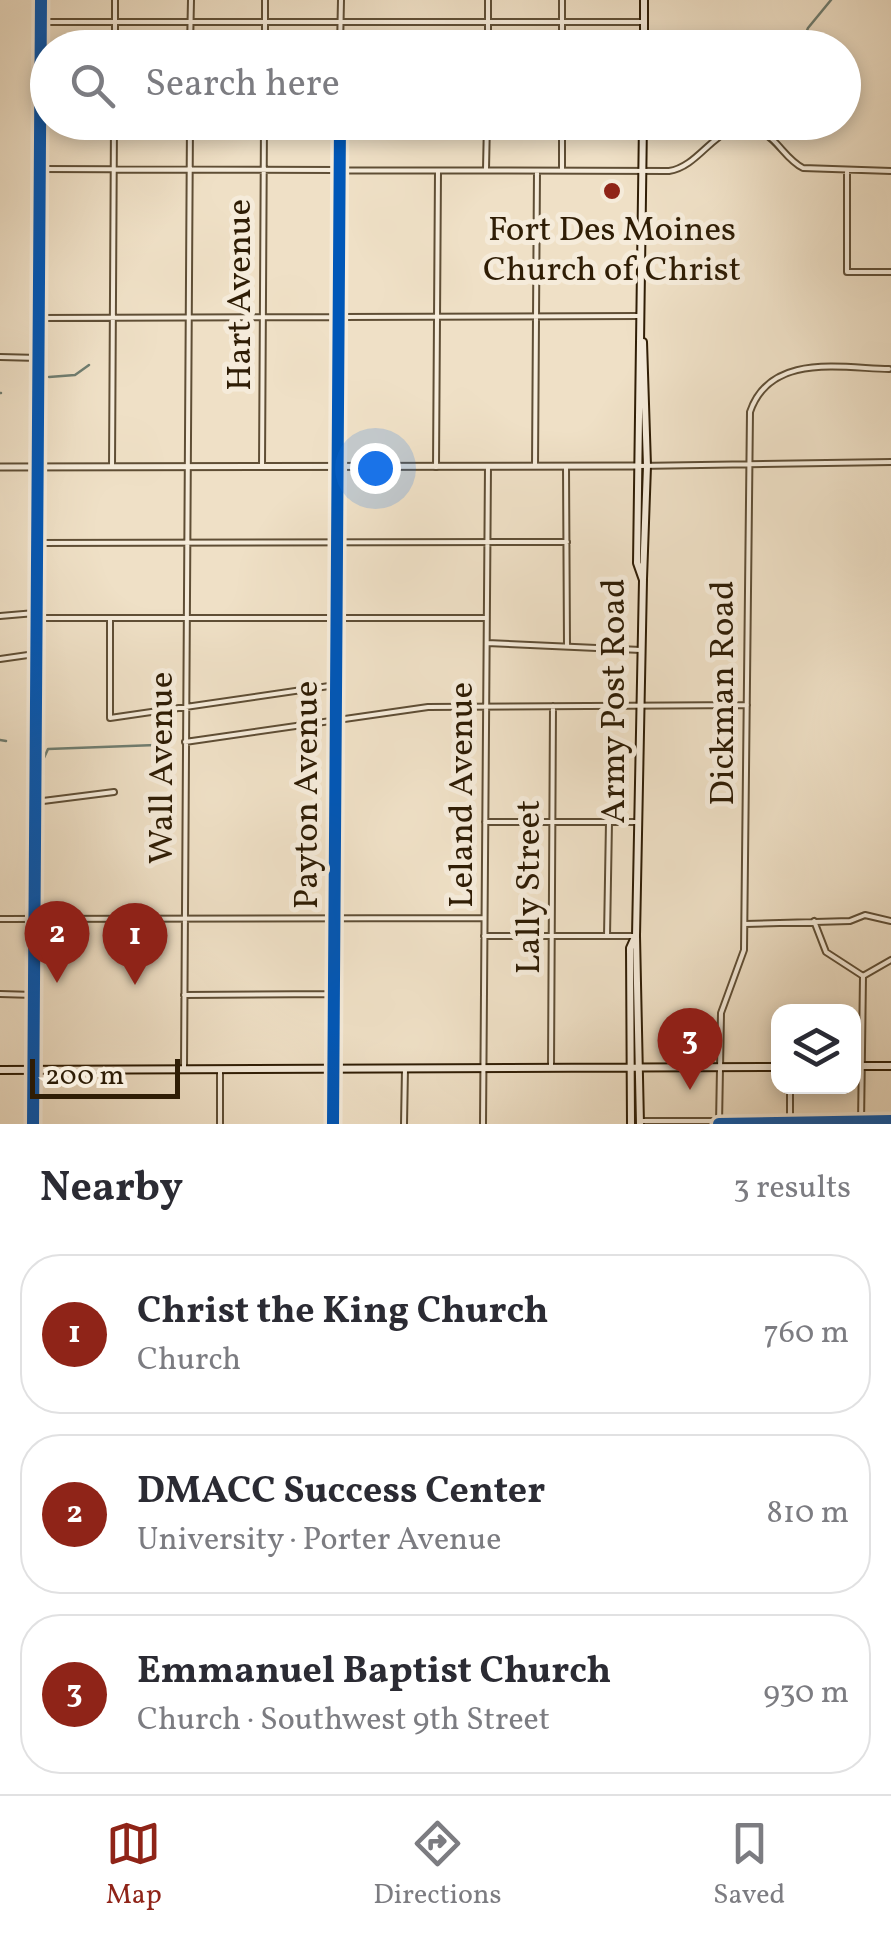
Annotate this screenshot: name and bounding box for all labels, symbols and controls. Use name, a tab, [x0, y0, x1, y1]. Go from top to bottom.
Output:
search box	[30, 30, 861, 140]
icon: search	[65, 58, 120, 113]
text: Search here	[145, 59, 340, 112]
marker: Fort Des Moines Church of Christ	[601, 180, 623, 202]
street label: Hart Avenue	[217, 199, 265, 391]
place label: Fort Des Moines Church of Christ	[483, 207, 741, 295]
your location	[350, 443, 401, 494]
street label: Army Post Road	[591, 578, 639, 824]
street label: Dickman Road	[700, 580, 748, 806]
street label: Wall Avenue	[139, 672, 187, 864]
street label: Payton Avenue	[284, 681, 332, 909]
street label: Leland Avenue	[439, 682, 487, 908]
street label: Lally Street	[506, 800, 554, 974]
pin: 2	[24, 900, 90, 983]
pin: 1	[102, 902, 168, 985]
map controls	[771, 1004, 861, 1094]
button: layers	[771, 1004, 861, 1094]
pin: 3	[658, 1008, 722, 1090]
scale bar	[30, 1054, 180, 1098]
text: 200 m	[45, 1057, 124, 1096]
text: Nearby	[40, 1160, 183, 1219]
text: 3 results	[733, 1167, 851, 1211]
text: Christ the King Church	[137, 1286, 549, 1339]
text: 1	[68, 1312, 81, 1356]
text: 760 m	[763, 1312, 849, 1356]
text: Church	[137, 1339, 241, 1383]
text: DMACC Success Center	[137, 1466, 545, 1519]
text: 2	[66, 1492, 83, 1536]
text: 810 m	[766, 1492, 849, 1536]
text: University · Porter Avenue	[137, 1519, 501, 1563]
text: Emmanuel Baptist Church	[137, 1646, 611, 1699]
text: 3	[66, 1672, 83, 1716]
text: 930 m	[763, 1672, 849, 1716]
text: Church · Southwest 9th Street	[137, 1699, 550, 1743]
tab: Map	[106, 1816, 162, 1915]
tab: Directions	[373, 1816, 502, 1915]
tab: Saved	[713, 1816, 785, 1915]

